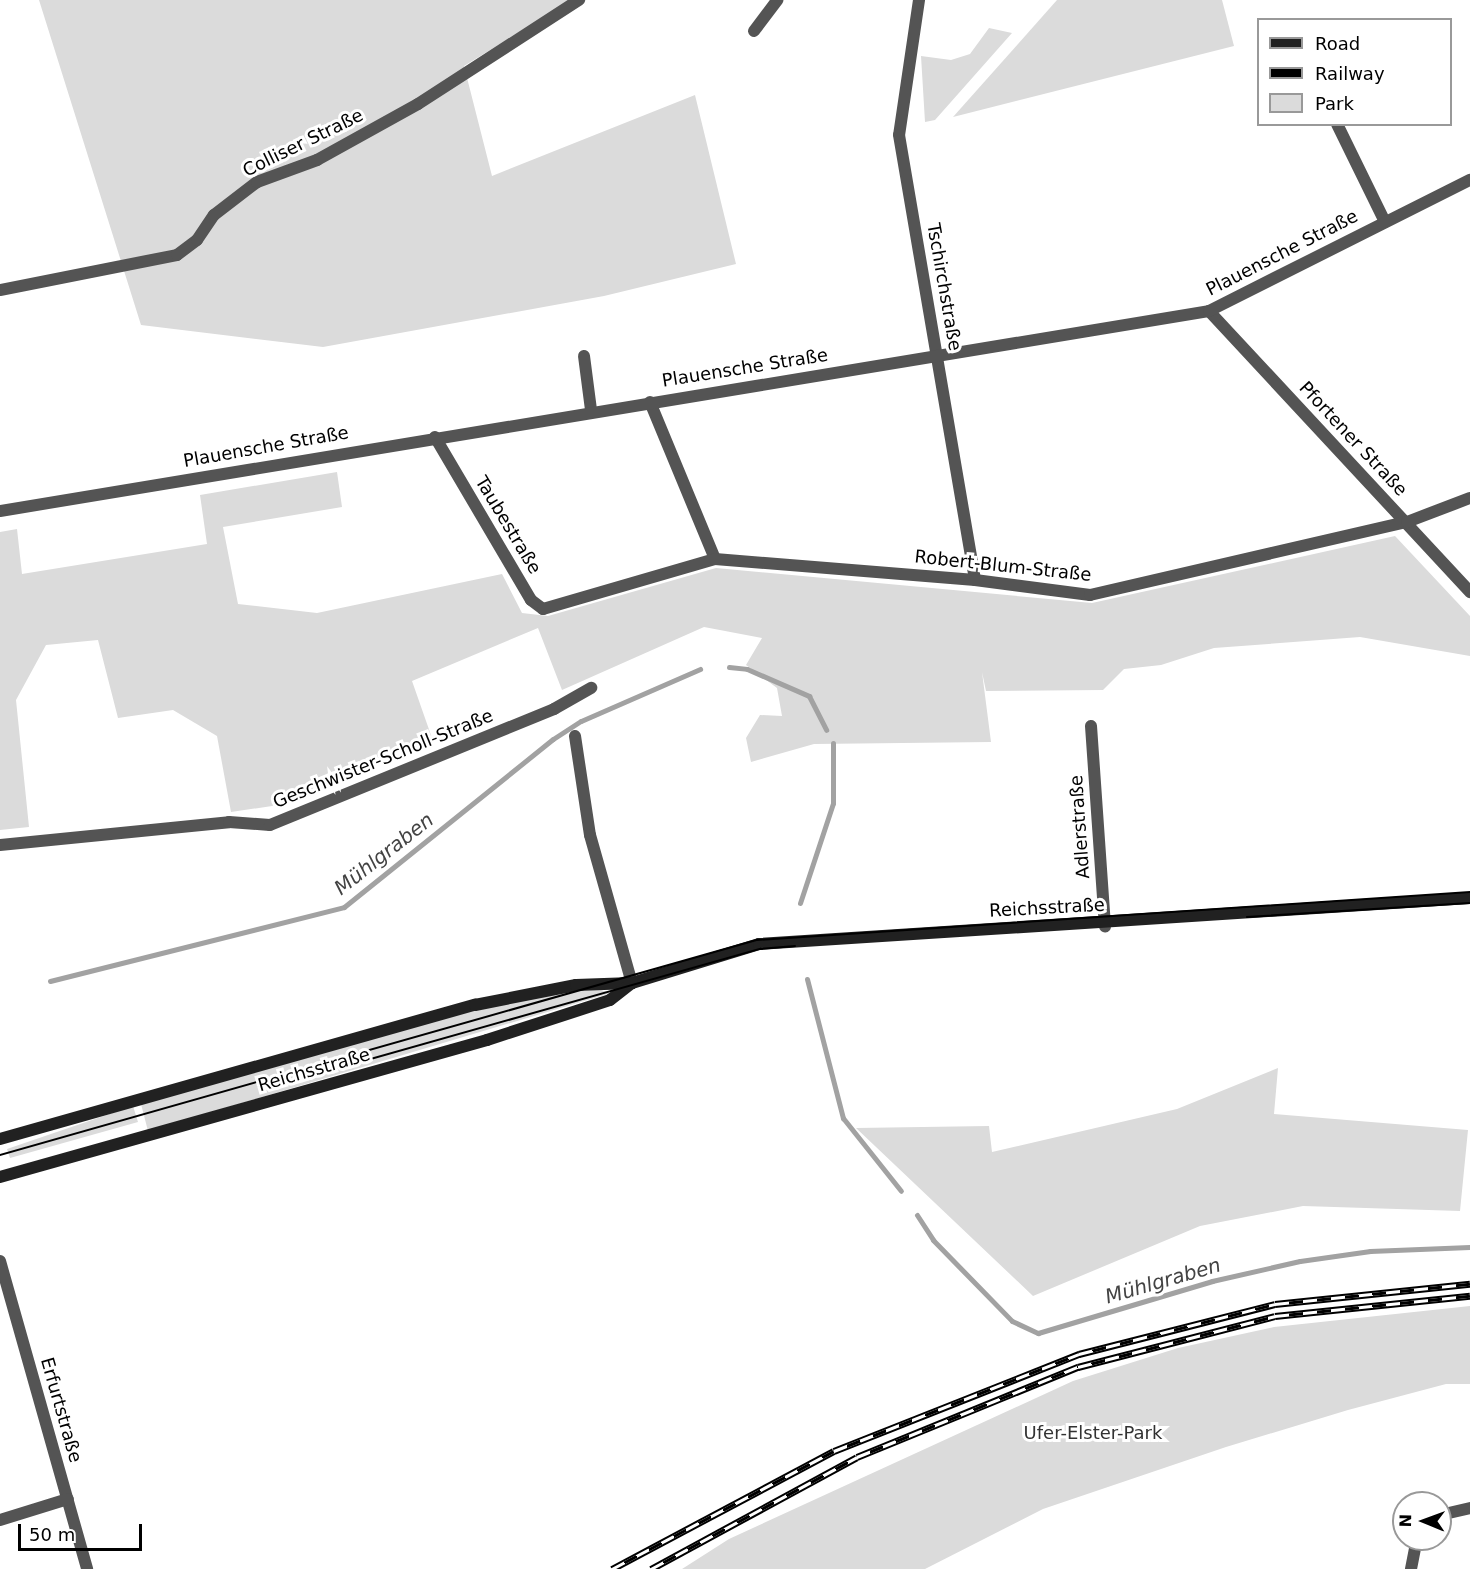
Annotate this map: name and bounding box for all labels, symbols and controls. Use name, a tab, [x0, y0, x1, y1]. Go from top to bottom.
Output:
legend	[1257, 18, 1452, 126]
text: Road	[1315, 33, 1360, 54]
text: Railway	[1315, 63, 1385, 84]
text: Park	[1315, 93, 1354, 114]
street label: Colliser Straße	[239, 104, 367, 182]
street label: Plauensche Straße	[1202, 205, 1362, 301]
street label: Tschirchstraße	[922, 221, 966, 353]
street label: Plauensche Straße	[661, 344, 829, 392]
street label: Pfortener Straße	[1294, 377, 1412, 501]
street label: Plauensche Straße	[182, 422, 350, 472]
street label: Taubestraße	[470, 472, 546, 578]
street label: Robert-Blum-Straße	[914, 546, 1092, 586]
street label: Geschwister-Scholl-Straße	[270, 705, 496, 813]
street label: Adlerstraße	[1066, 774, 1094, 880]
water label: Mühlgraben	[330, 808, 438, 900]
street label: Reichsstraße	[989, 894, 1105, 922]
street label: Reichsstraße	[255, 1044, 373, 1096]
water label: Mühlgraben	[1102, 1253, 1224, 1309]
street label: Erfurtstraße	[36, 1355, 86, 1465]
park label: Ufer-Elster-Park	[1024, 1422, 1162, 1444]
north arrow	[1392, 1491, 1452, 1551]
scale bar	[21, 1512, 146, 1550]
text: N	[1396, 1514, 1415, 1528]
text: 50 m	[29, 1524, 75, 1545]

